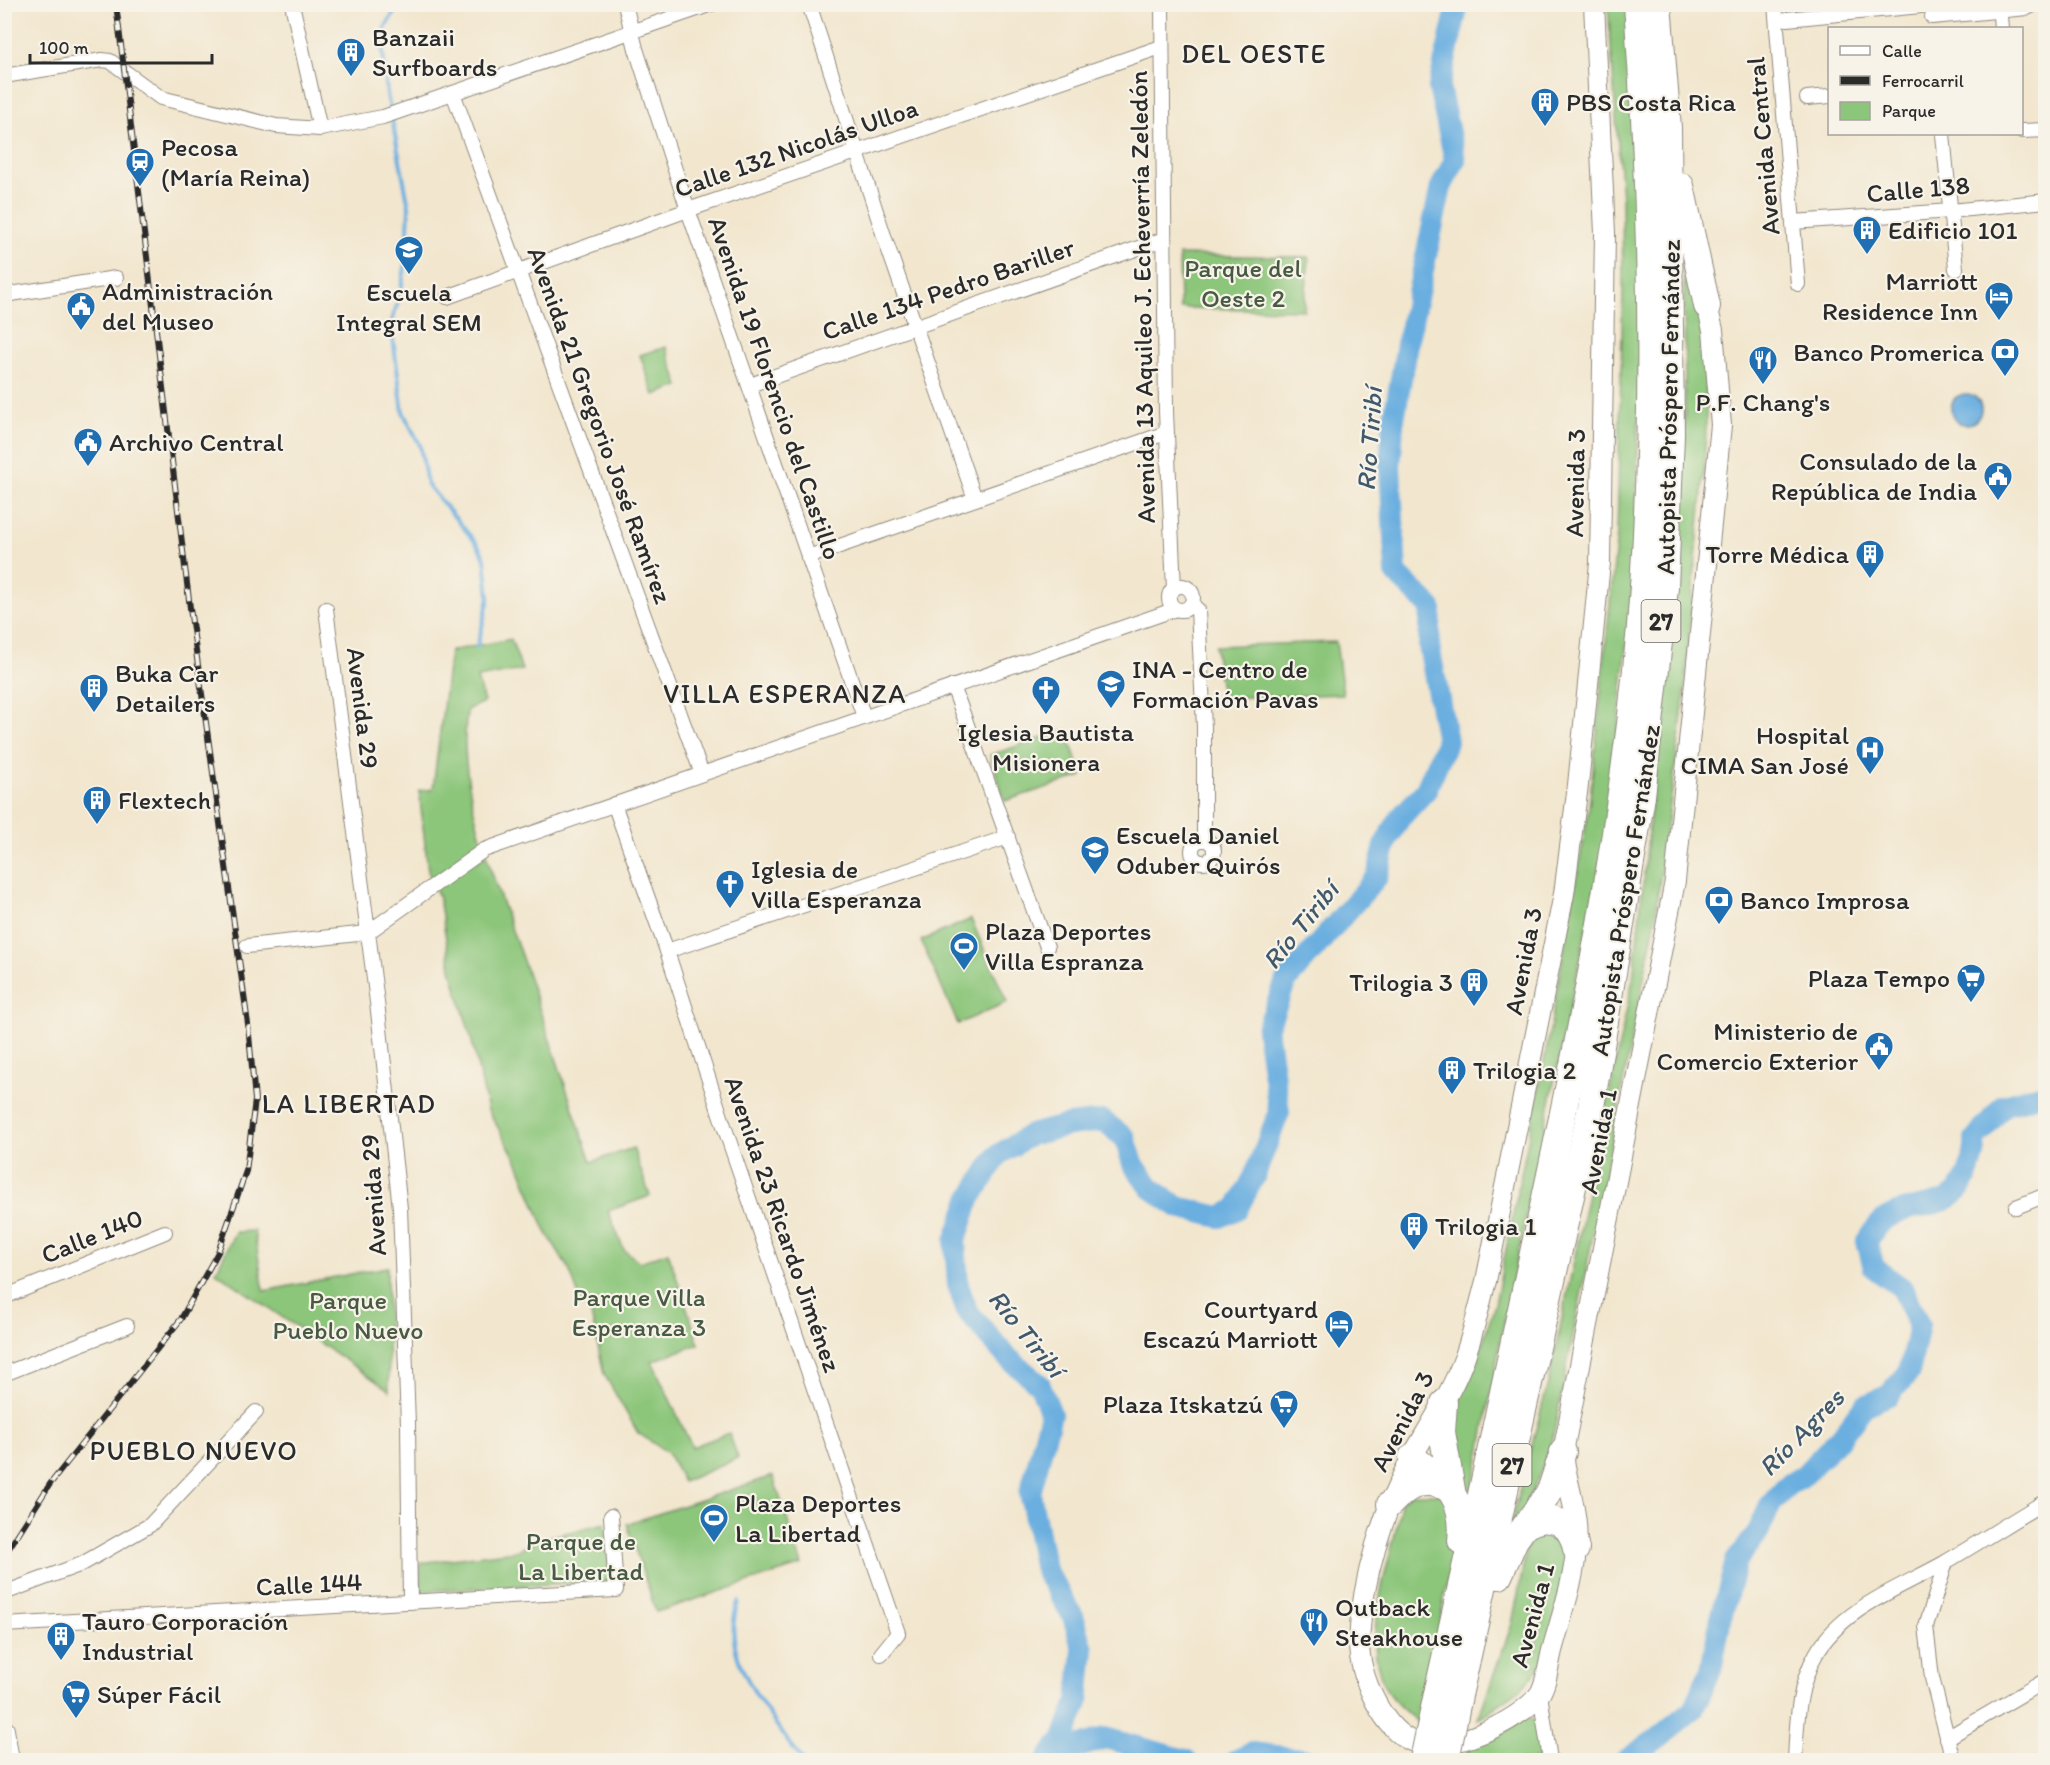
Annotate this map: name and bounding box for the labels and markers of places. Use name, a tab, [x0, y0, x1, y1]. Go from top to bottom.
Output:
place label: Banzaii Surfboards	[372, 21, 497, 83]
building icon: Banzaii Surfboards	[335, 36, 367, 78]
building icon: PBS Costa Rica	[1529, 86, 1561, 128]
place label: PBS Costa Rica	[1566, 86, 1737, 118]
place label: Pecosa (María Reina)	[161, 131, 310, 193]
station icon: Pecosa (María Reina)	[124, 146, 156, 188]
building icon: Edificio 101	[1851, 214, 1883, 256]
place label: Edificio 101	[1888, 214, 2018, 246]
school or university icon: Escuela Integral SEM	[393, 234, 425, 276]
place label: Marriott Residence Inn	[1822, 265, 1978, 327]
place label: Administración del Museo	[102, 275, 273, 337]
place label: Escuela Integral SEM	[336, 276, 482, 338]
hotel icon: Marriott Residence Inn	[1983, 280, 2015, 322]
public building icon: Administración del Museo	[65, 290, 97, 332]
place label: Banco Promerica	[1793, 336, 1984, 368]
bank icon: Banco Promerica	[1989, 336, 2021, 378]
restaurant icon: P.F. Chang's	[1747, 344, 1779, 386]
place label: P.F. Chang's	[1696, 386, 1830, 418]
public building icon: Archivo Central	[72, 426, 104, 468]
place label: Archivo Central	[109, 426, 284, 458]
place label: Consulado de la República de India	[1771, 445, 1977, 507]
public building icon: Consulado de la República de India	[1982, 460, 2014, 502]
place label: Torre Médica	[1705, 538, 1849, 570]
building icon: Torre Médica	[1854, 538, 1886, 580]
place label: INA - Centro de Formación Pavas	[1132, 653, 1319, 715]
place label: Buka Car Detailers	[115, 657, 218, 719]
school or university icon: INA - Centro de Formación Pavas	[1095, 668, 1127, 710]
building icon: Buka Car Detailers	[78, 672, 110, 714]
church icon: Iglesia Bautista Misionera	[1030, 674, 1062, 716]
place label: Iglesia Bautista Misionera	[958, 716, 1135, 778]
place label: Hospital CIMA San José	[1680, 719, 1849, 781]
hospital icon: Hospital CIMA San José	[1854, 734, 1886, 776]
building icon: Flextech	[81, 784, 113, 826]
place label: Flextech	[118, 784, 211, 816]
place label: Escuela Daniel Oduber Quirós	[1116, 819, 1281, 881]
school or university icon: Escuela Daniel Oduber Quirós	[1079, 834, 1111, 876]
place label: Iglesia de Villa Esperanza	[751, 853, 922, 915]
church icon: Iglesia de Villa Esperanza	[714, 868, 746, 910]
bank icon: Banco Improsa	[1703, 884, 1735, 926]
place label: Banco Improsa	[1740, 884, 1910, 916]
place label: Plaza Deportes Villa Espranza	[985, 915, 1151, 977]
sports icon: Plaza Deportes Villa Espranza	[948, 930, 980, 972]
place label: Plaza Tempo	[1808, 962, 1950, 994]
supermarket icon: Plaza Tempo	[1955, 962, 1987, 1004]
place label: Trilogia 3	[1349, 966, 1453, 998]
building icon: Trilogia 3	[1458, 966, 1490, 1008]
place label: Ministerio de Comercio Exterior	[1656, 1015, 1859, 1077]
public building icon: Ministerio de Comercio Exterior	[1863, 1030, 1895, 1072]
building icon: Trilogia 2	[1436, 1054, 1468, 1096]
place label: Trilogia 2	[1473, 1054, 1577, 1086]
building icon: Trilogia 1	[1398, 1210, 1430, 1252]
place label: Trilogia 1	[1435, 1210, 1537, 1242]
place label: Courtyard Escazú Marriott	[1143, 1293, 1318, 1355]
hotel icon: Courtyard Escazú Marriott	[1323, 1308, 1355, 1350]
place label: Plaza Itskatzú	[1103, 1388, 1263, 1420]
supermarket icon: Plaza Itskatzú	[1268, 1388, 1300, 1430]
place label: Plaza Deportes La Libertad	[735, 1487, 901, 1549]
sports icon: Plaza Deportes La Libertad	[698, 1502, 730, 1544]
place label: Outback Steakhouse	[1335, 1591, 1463, 1653]
place label: Tauro Corporación Industrial	[82, 1605, 289, 1667]
restaurant icon: Outback Steakhouse	[1298, 1606, 1330, 1648]
building icon: Tauro Corporación Industrial	[45, 1620, 77, 1662]
supermarket icon: Súper Fácil	[60, 1678, 92, 1720]
place label: Súper Fácil	[97, 1678, 221, 1710]

